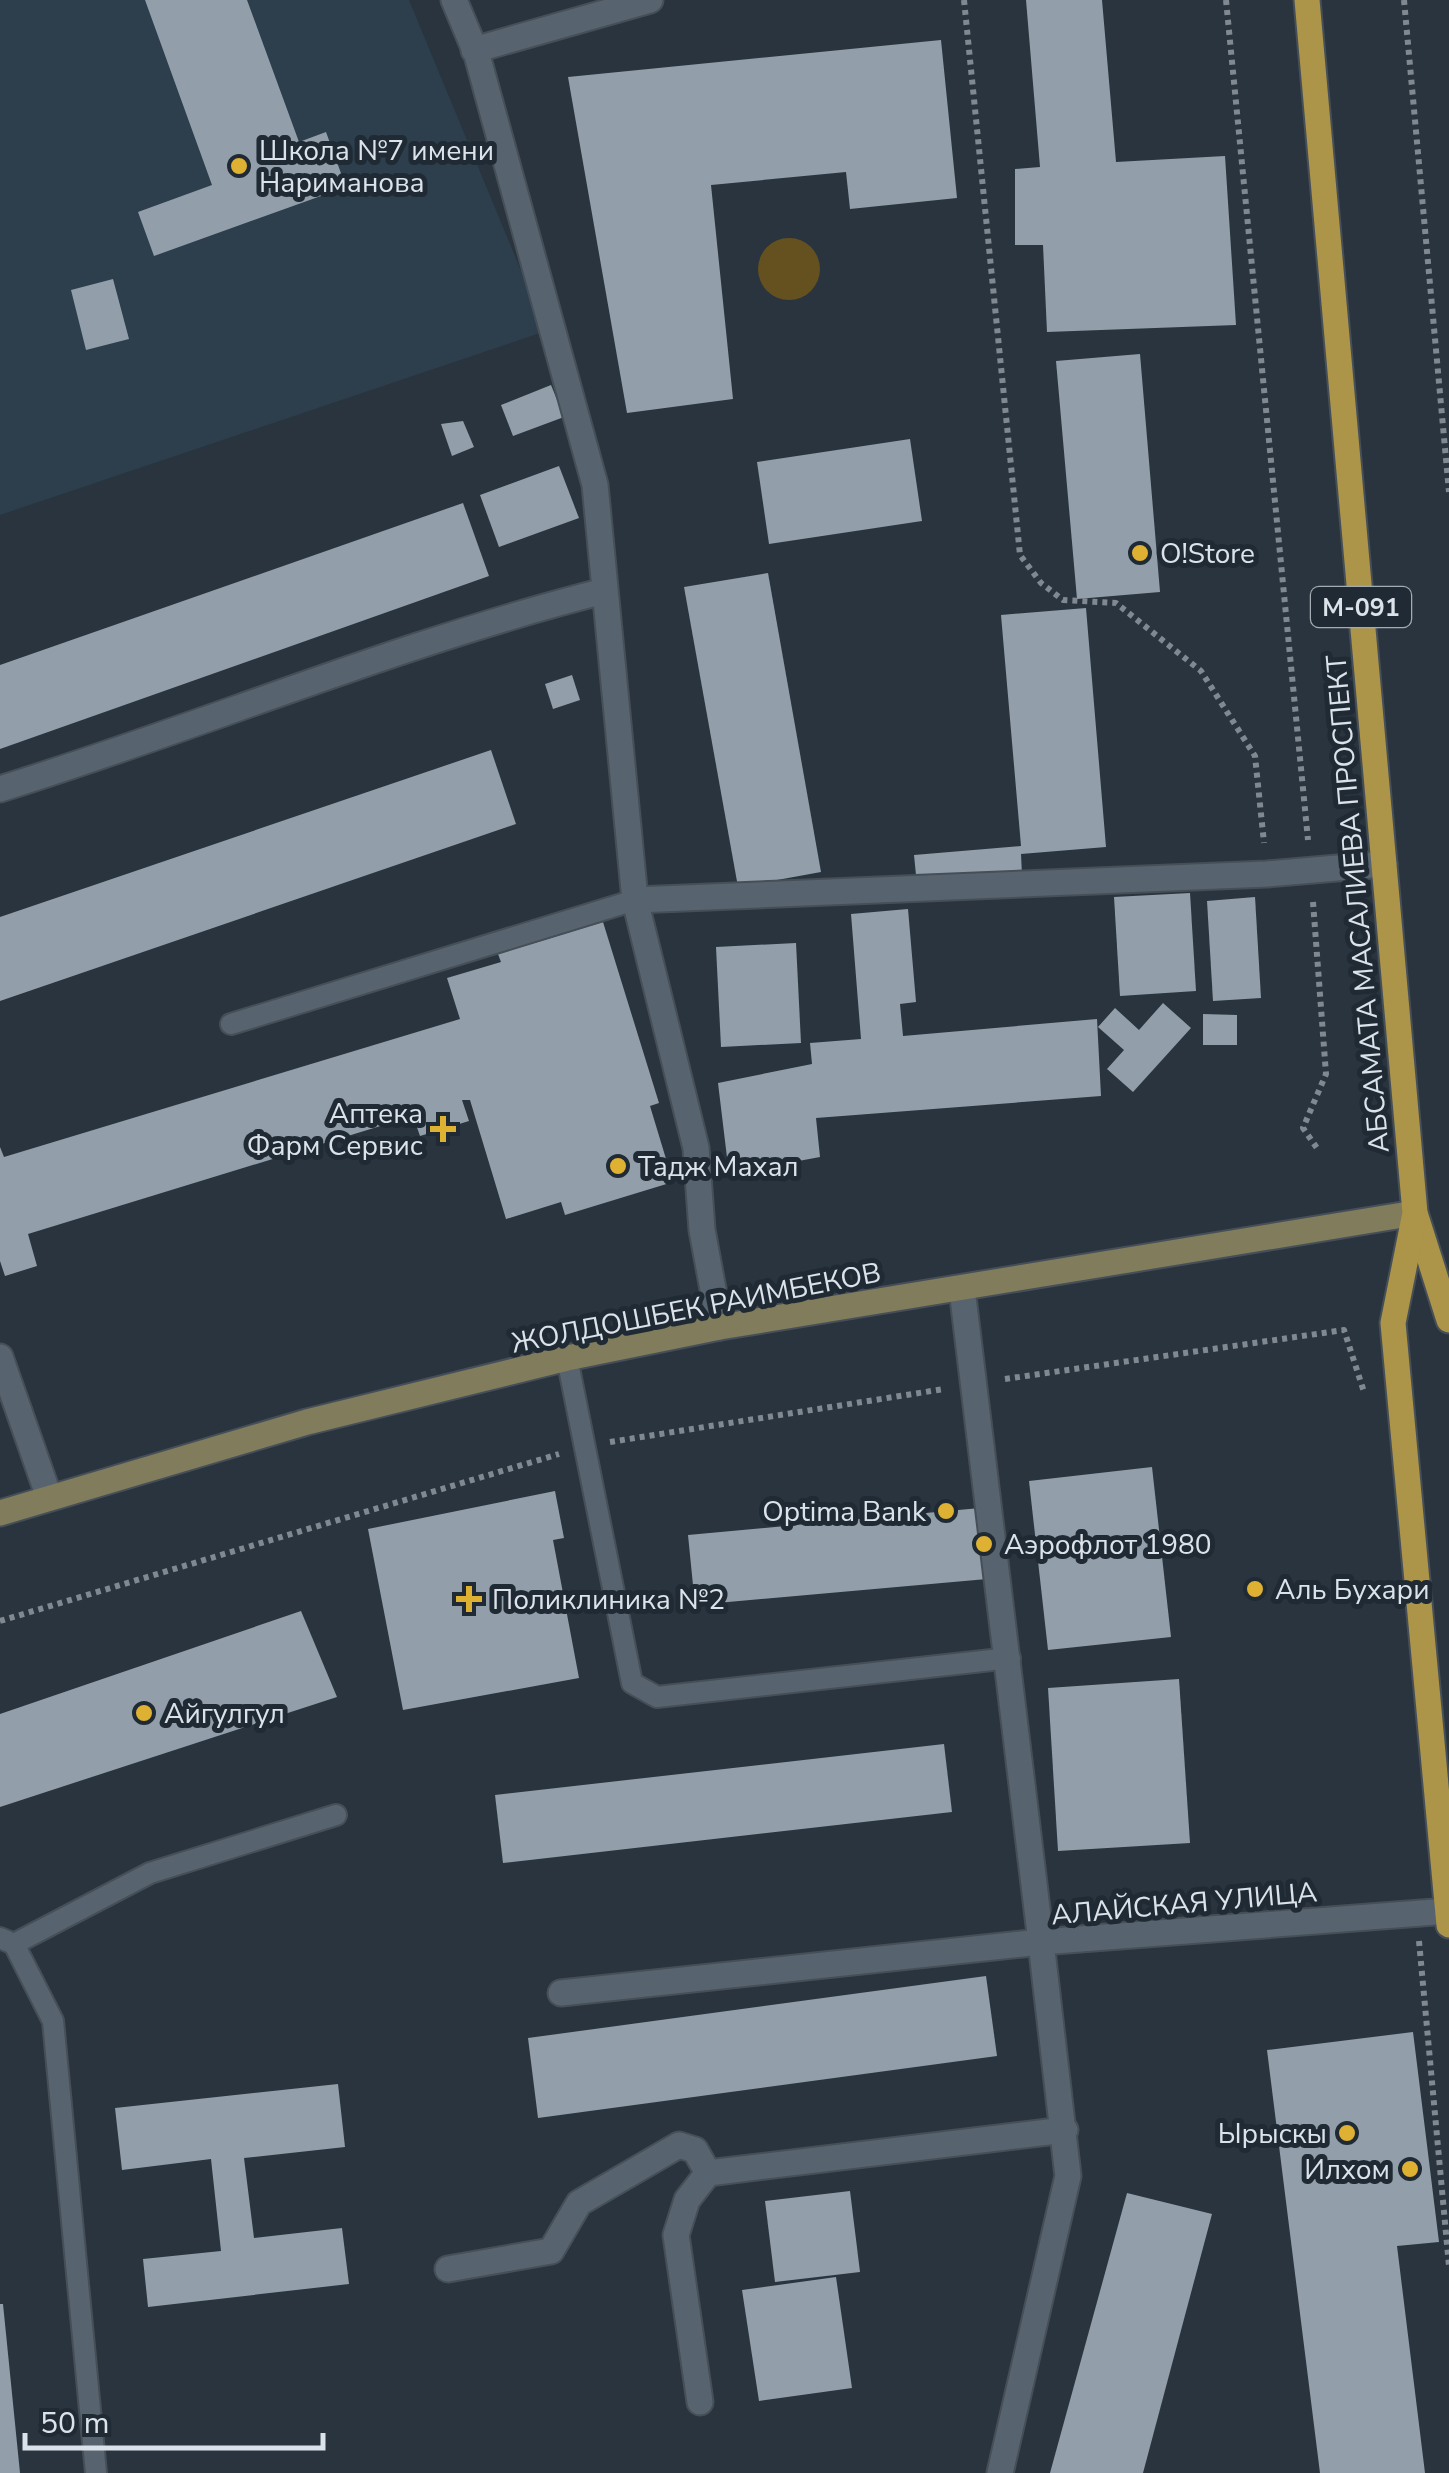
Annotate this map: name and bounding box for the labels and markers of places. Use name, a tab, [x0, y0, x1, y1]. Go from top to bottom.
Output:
place label: Школа №7 имени Нариманова	[259, 132, 494, 202]
marker: Школа №7 имени Нариманова	[228, 155, 250, 177]
place label: O!Store	[1160, 535, 1255, 573]
marker: O!Store	[1129, 542, 1151, 564]
place label: Аптека Фарм Сервис	[247, 1095, 423, 1165]
marker: Аптека Фарм Сервис	[432, 1118, 454, 1140]
place label: Тадж Махал	[638, 1148, 799, 1186]
marker: Тадж Махал	[607, 1155, 629, 1177]
place label: Optima Bank	[762, 1493, 927, 1531]
marker: Optima Bank	[935, 1500, 957, 1522]
place label: Аэрофлот 1980	[1004, 1526, 1212, 1564]
marker: Аэрофлот 1980	[973, 1533, 995, 1555]
place label: Аль Бухари	[1275, 1571, 1430, 1609]
marker: Аль Бухари	[1244, 1578, 1266, 1600]
place label: Поликлиника №2	[492, 1581, 725, 1619]
marker: Поликлиника №2	[456, 1586, 482, 1612]
place label: Айгулгул	[164, 1695, 285, 1733]
marker: Айгулгул	[133, 1702, 155, 1724]
place label: Ырыскы	[1218, 2115, 1327, 2153]
marker: Ырыскы	[1336, 2122, 1358, 2144]
place label: Илхом	[1304, 2151, 1390, 2189]
marker: Илхом	[1399, 2158, 1421, 2180]

